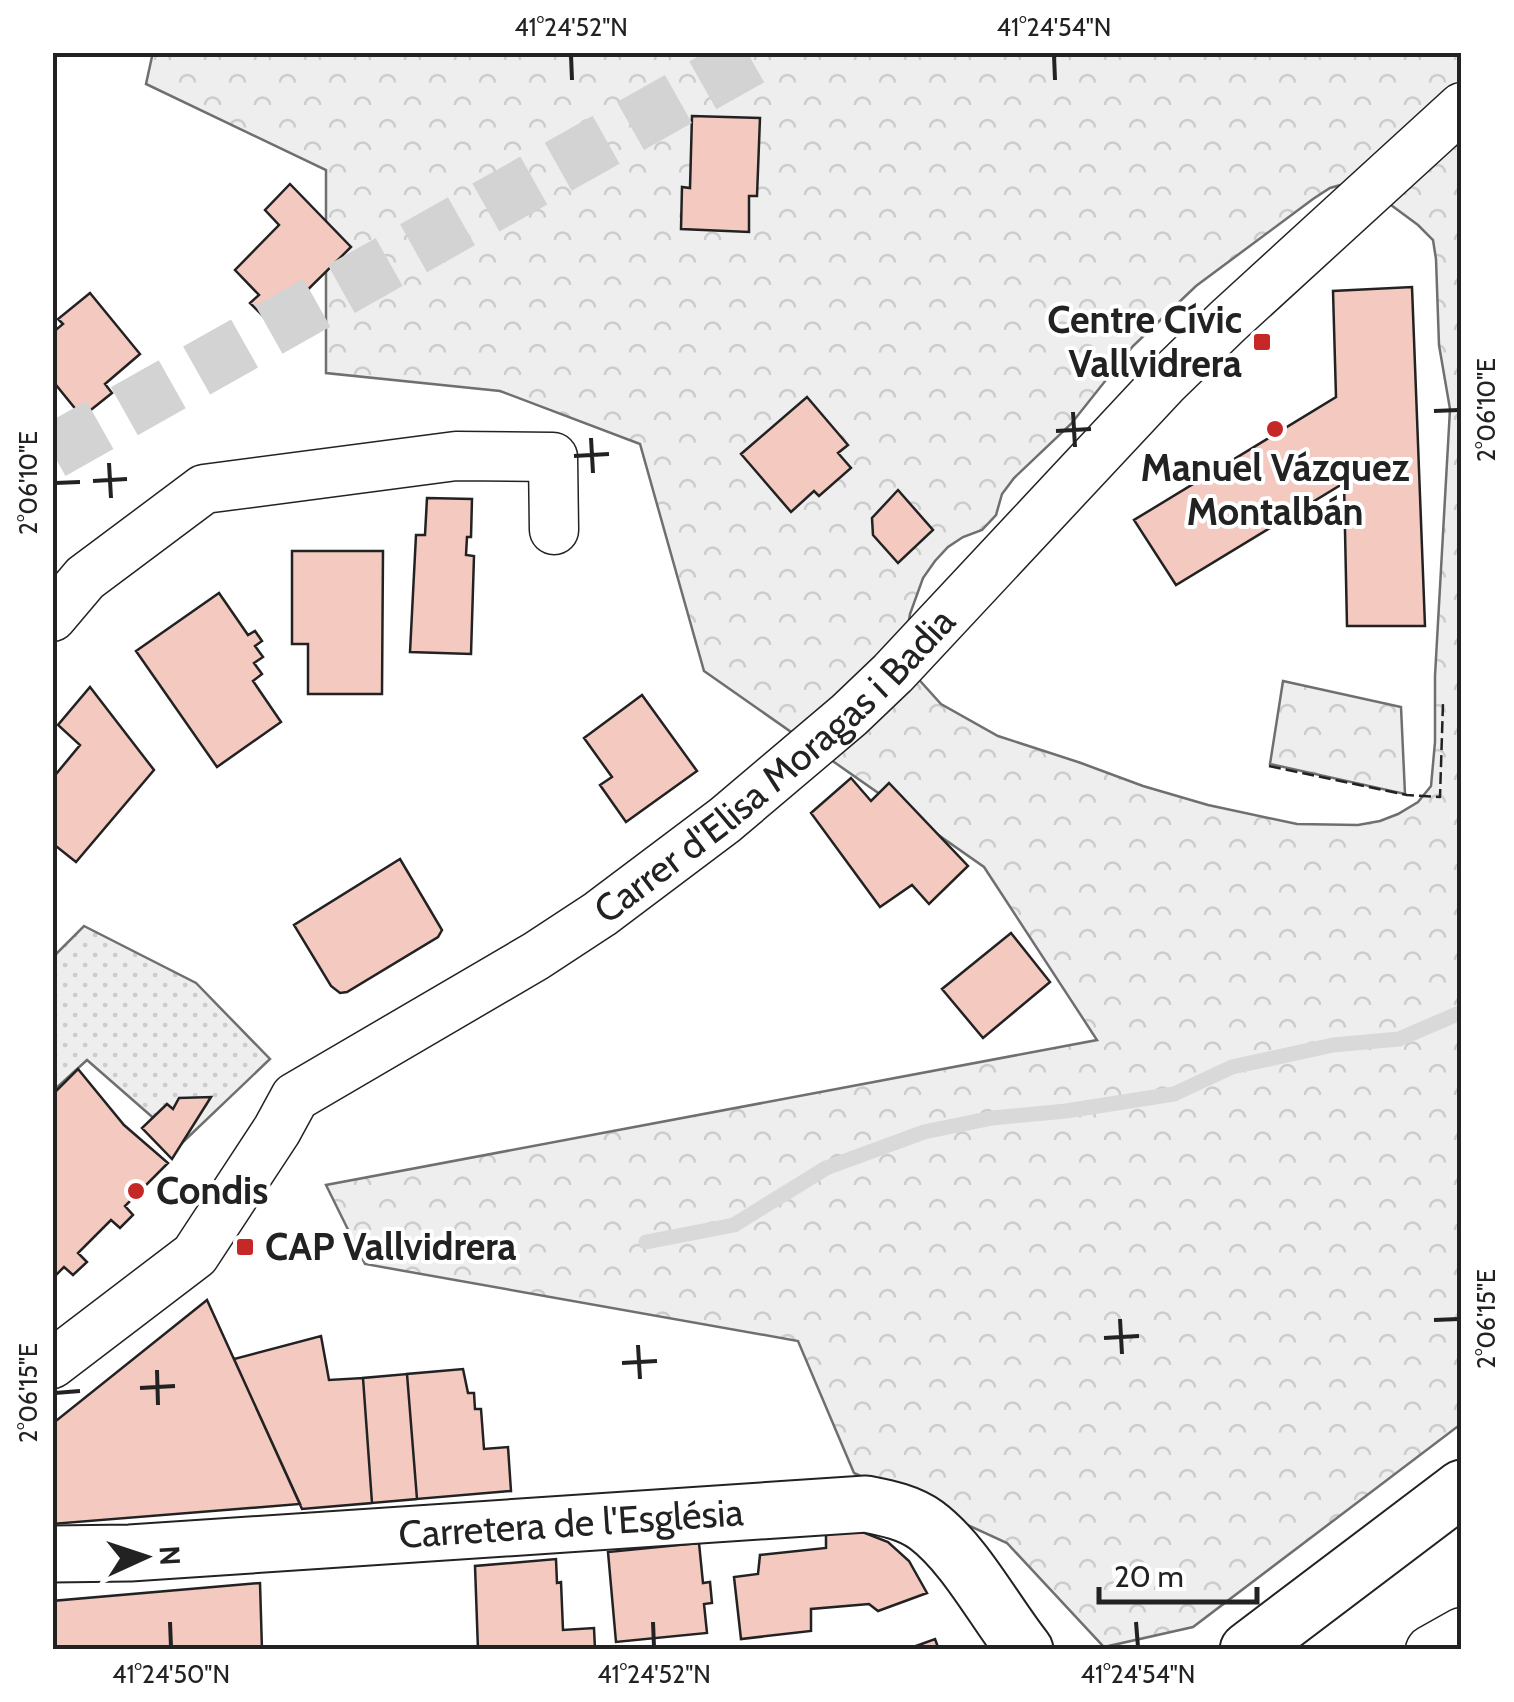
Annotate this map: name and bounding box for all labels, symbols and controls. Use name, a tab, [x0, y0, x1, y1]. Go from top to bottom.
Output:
text: 41°24'52"N	[514, 12, 628, 42]
text: 41°24'54"N	[997, 12, 1111, 42]
place label: Centre Cívic Vallvidrera	[1047, 296, 1242, 387]
marker: Centre Cívic Vallvidrera	[1251, 331, 1273, 353]
text: 2°06'10"E	[1471, 358, 1501, 462]
marker: Manuel Vázquez Montalbán	[1264, 418, 1286, 440]
text: 2°06'10"E	[13, 431, 43, 535]
place label: Manuel Vázquez Montalbán	[1140, 444, 1410, 535]
street label: Carrer d'Elisa Moragas i Badia	[585, 598, 965, 933]
place label: Condis	[156, 1167, 268, 1214]
marker: Condis	[125, 1180, 147, 1202]
place label: CAP Vallvidrera	[265, 1223, 517, 1270]
marker: CAP Vallvidrera	[234, 1236, 256, 1258]
text: 2°06'15"E	[1471, 1269, 1501, 1369]
text: 2°06'15"E	[13, 1343, 43, 1443]
street label: Carretera de l'Església	[397, 1488, 745, 1558]
north arrow	[95, 1507, 195, 1607]
scale bar	[1099, 1542, 1256, 1604]
text: N	[152, 1545, 187, 1566]
text: 20 m	[1114, 1558, 1184, 1595]
text: 41°24'50"N	[112, 1659, 230, 1689]
text: 41°24'52"N	[597, 1659, 711, 1689]
text: 41°24'54"N	[1081, 1659, 1195, 1689]

